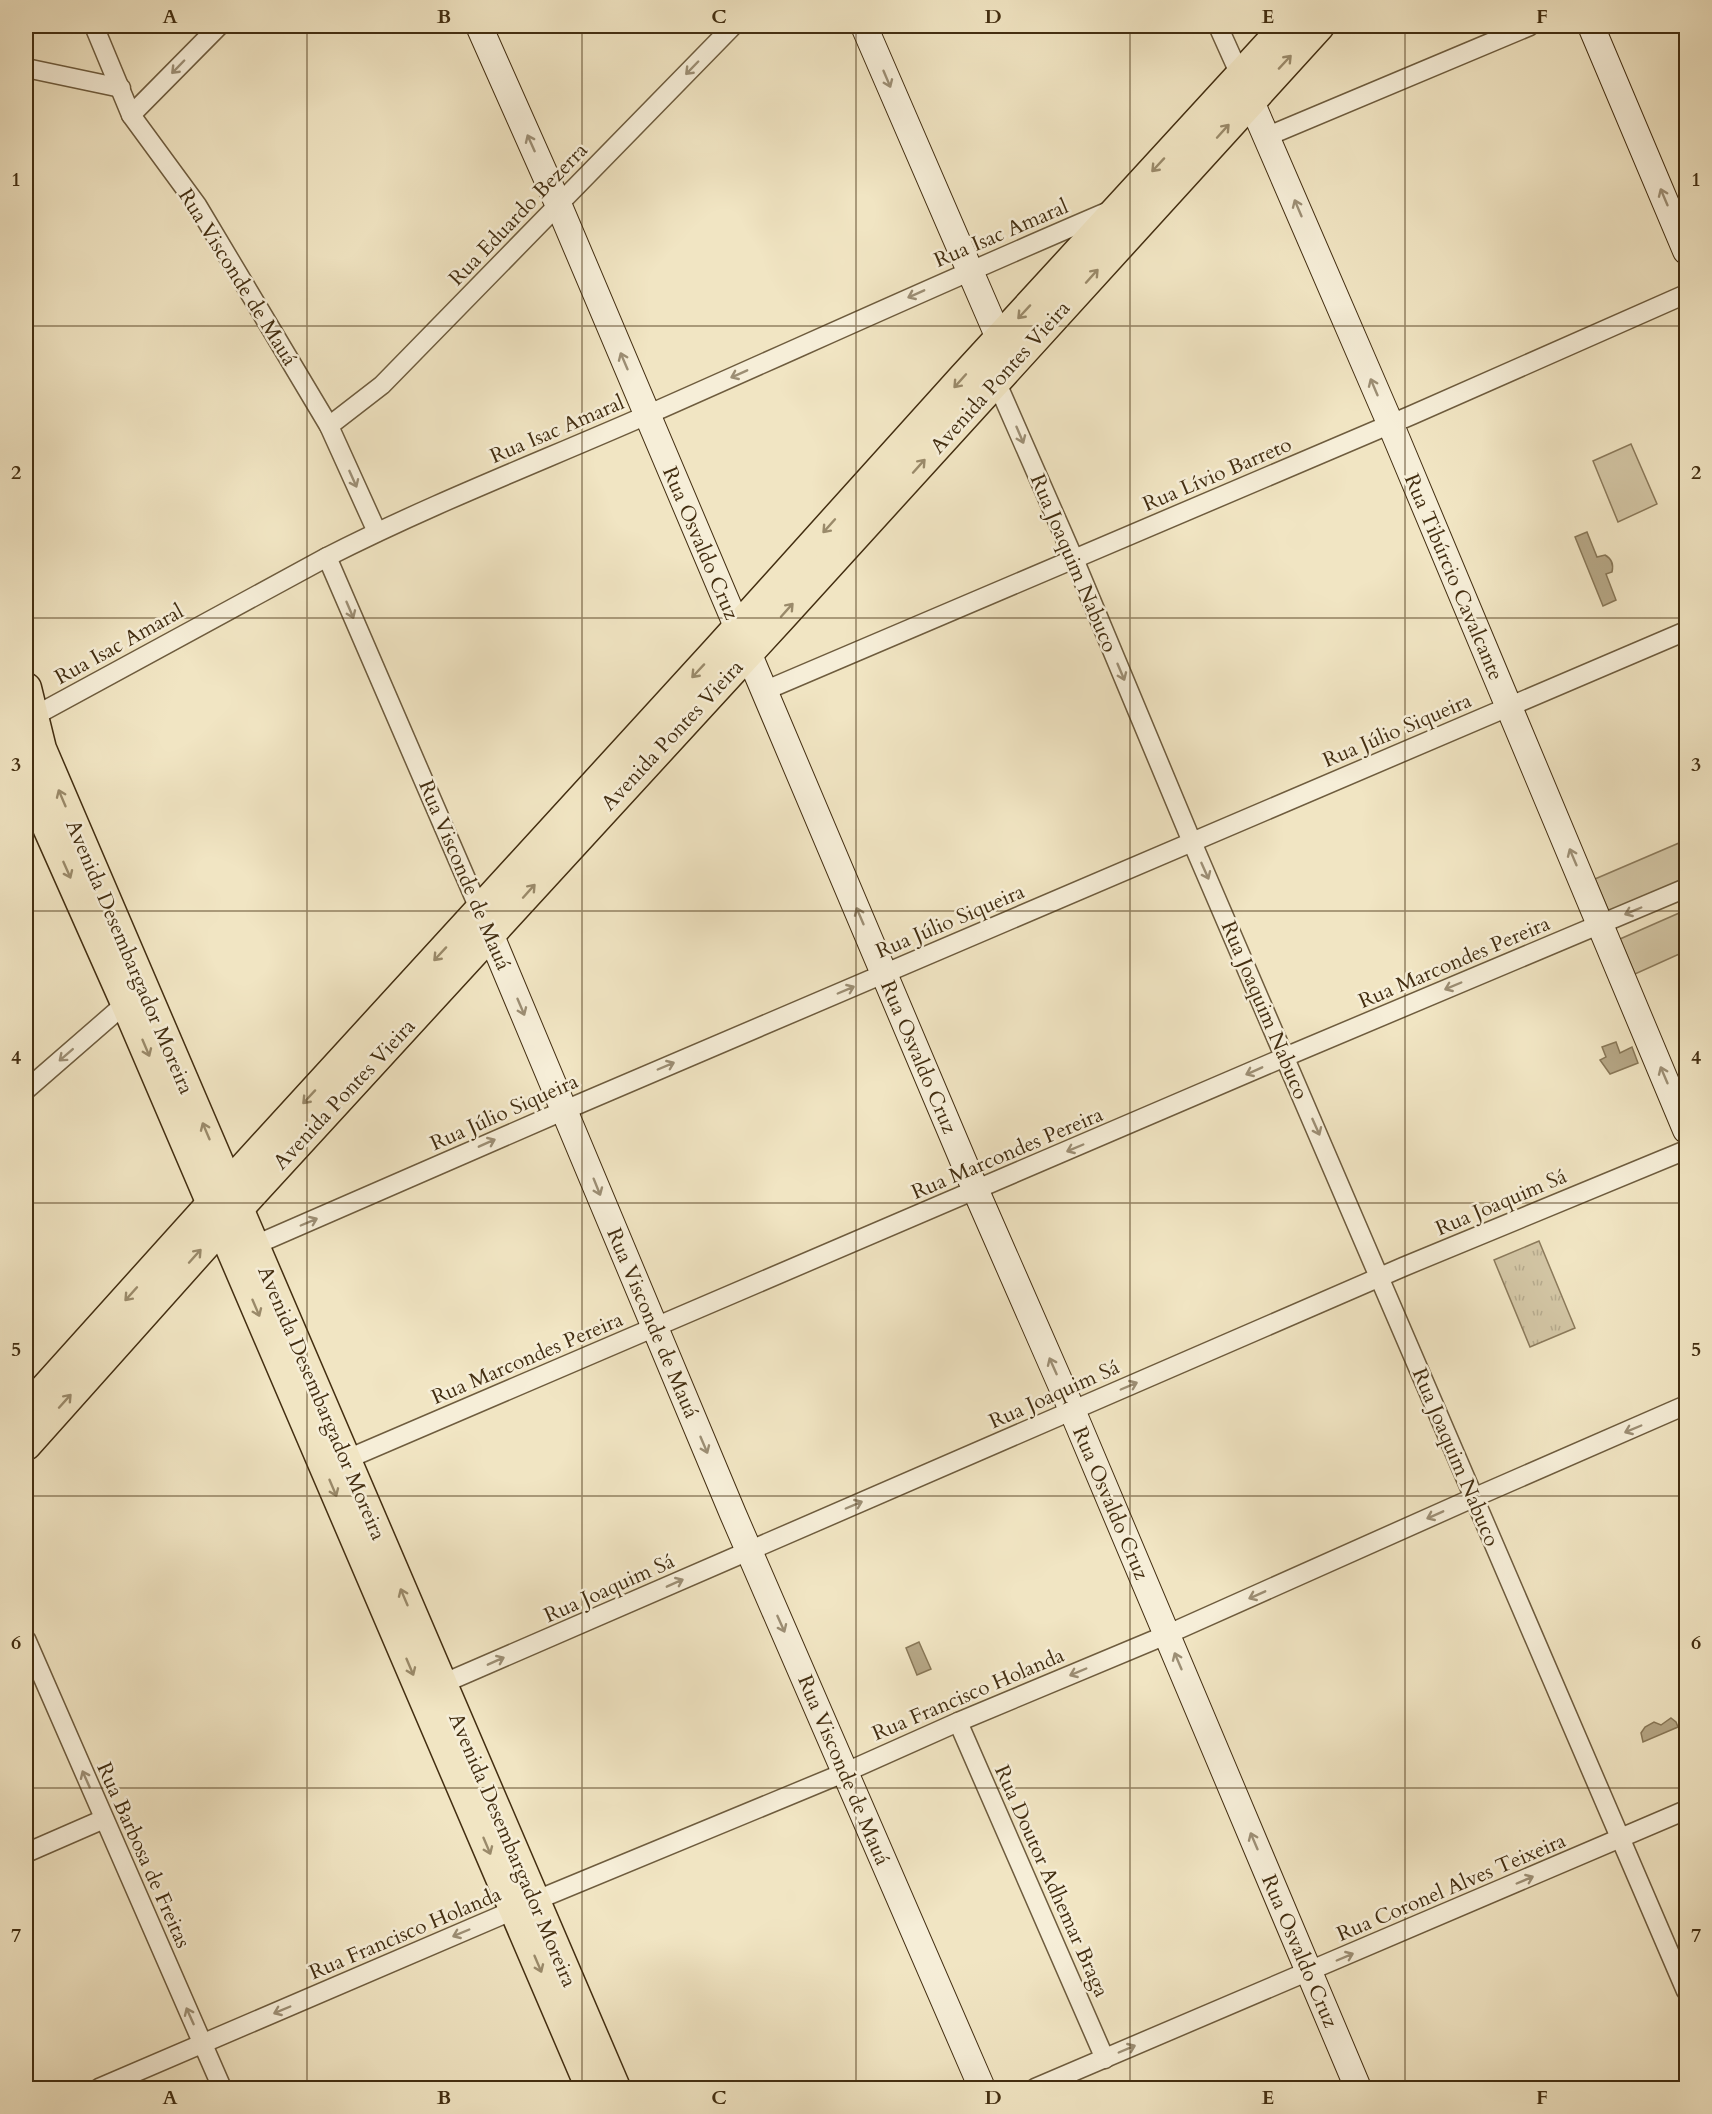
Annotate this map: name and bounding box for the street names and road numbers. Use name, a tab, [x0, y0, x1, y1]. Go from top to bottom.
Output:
street label: Rua Eduardo Bezerra	[442, 136, 594, 292]
street label: Rua Visconde de Mauá	[171, 183, 304, 372]
street label: Rua Isac Amaral	[930, 192, 1073, 275]
street label: Avenida Pontes Vieira	[924, 294, 1077, 460]
street label: Rua Isac Amaral	[486, 388, 629, 471]
street label: Rua Lívio Barreto	[1138, 430, 1296, 519]
street label: Rua Osvaldo Cruz	[655, 462, 746, 625]
street label: Rua Tibúrcio Cavalcante	[1397, 469, 1510, 685]
street label: Rua Joaquim Nabuco	[1023, 470, 1124, 657]
street label: Rua Isac Amaral	[50, 597, 189, 692]
street label: Avenida Pontes Vieira	[595, 653, 750, 817]
street label: Rua Júlio Siqueira	[1318, 686, 1476, 775]
street label: Rua Visconde de Mauá	[411, 776, 518, 975]
street label: Avenida Desembargador Moreira	[58, 816, 201, 1099]
street label: Rua Júlio Siqueira	[871, 877, 1029, 966]
street label: Rua Marcondes Pereira	[1354, 909, 1554, 1016]
street label: Rua Joaquim Nabuco	[1214, 917, 1315, 1104]
street label: Rua Osvaldo Cruz	[873, 976, 964, 1139]
street label: Avenida Pontes Vieira	[267, 1012, 422, 1176]
street label: Rua Júlio Siqueira	[426, 1067, 583, 1158]
street label: Rua Marcondes Pereira	[907, 1100, 1107, 1207]
street label: Rua Joaquim Sá	[1431, 1162, 1571, 1243]
street label: Rua Visconde de Mauá	[599, 1224, 706, 1423]
street label: Avenida Desembargador Moreira	[250, 1262, 393, 1545]
street label: Rua Marcondes Pereira	[427, 1305, 627, 1412]
street label: Rua Joaquim Sá	[984, 1353, 1124, 1436]
street label: Rua Joaquim Nabuco	[1405, 1364, 1506, 1551]
street label: Rua Osvaldo Cruz	[1065, 1422, 1156, 1585]
street label: Rua Joaquim Sá	[539, 1547, 679, 1630]
street label: Rua Francisco Holanda	[868, 1641, 1069, 1748]
street label: Rua Visconde de Mauá	[790, 1671, 897, 1870]
street label: Avenida Desembargador Moreira	[441, 1709, 584, 1992]
street label: Rua Barbosa de Freitas	[90, 1758, 198, 1953]
street label: Rua Doutor Adhemar Braga	[987, 1761, 1116, 2002]
street label: Rua Coronel Alves Teixeira	[1332, 1826, 1570, 1949]
street label: Rua Osvaldo Cruz	[1254, 1870, 1345, 2033]
street label: Rua Francisco Holanda	[305, 1880, 506, 1987]

